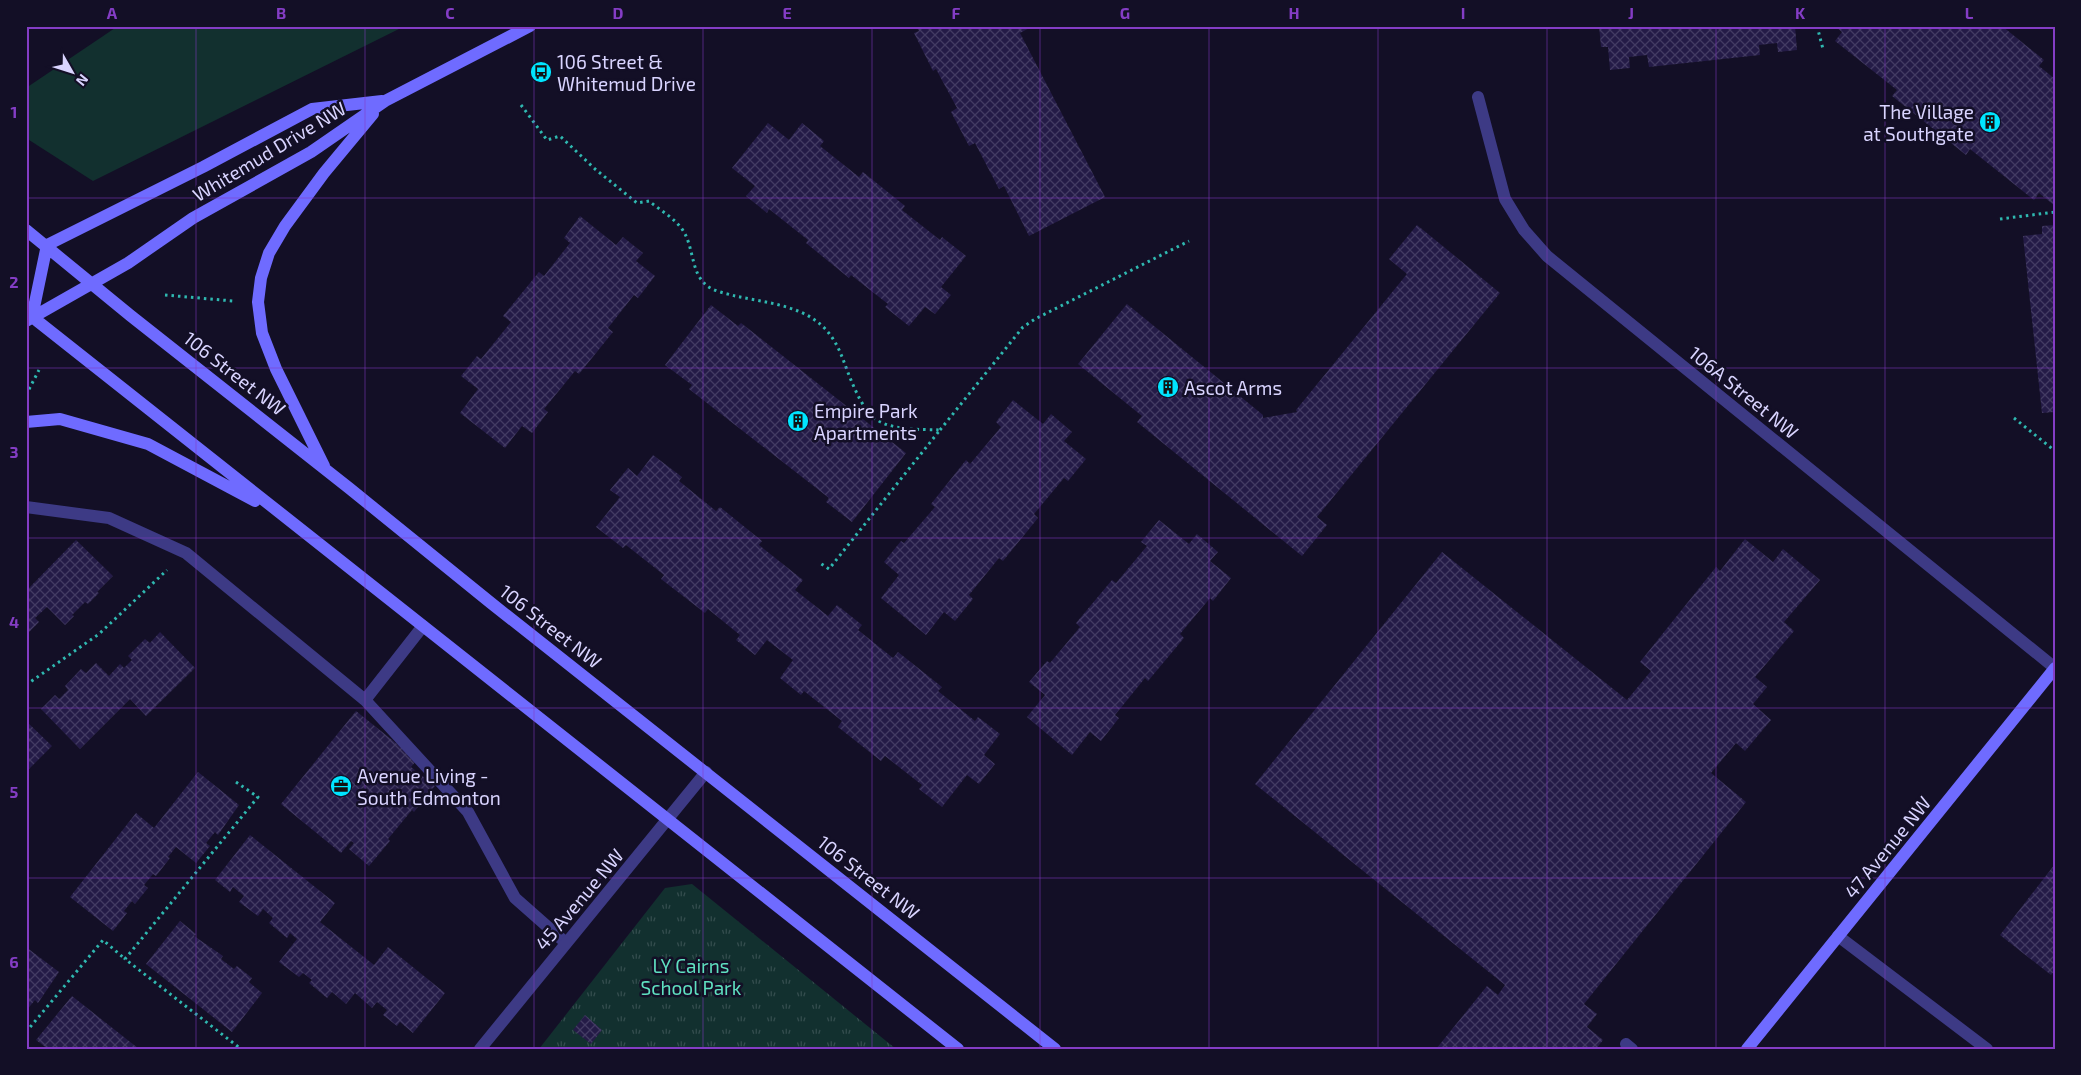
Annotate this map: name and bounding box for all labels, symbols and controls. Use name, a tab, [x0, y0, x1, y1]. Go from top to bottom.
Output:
text: A	[107, 3, 118, 22]
text: B	[276, 3, 286, 22]
text: C	[445, 3, 455, 22]
text: D	[613, 3, 624, 22]
text: E	[782, 3, 792, 22]
text: F	[952, 3, 961, 22]
text: G	[1120, 3, 1130, 22]
text: H	[1288, 3, 1300, 22]
text: I	[1461, 3, 1465, 22]
text: J	[1628, 3, 1634, 22]
text: K	[1795, 3, 1806, 22]
text: L	[1965, 3, 1974, 22]
north arrow	[48, 48, 98, 98]
place label: 106 Street & Whitemud Drive	[557, 50, 696, 95]
bus stop icon: 106 Street & Whitemud Drive	[529, 60, 553, 84]
text: N	[73, 71, 92, 90]
street label: Whitemud Drive NW	[188, 96, 350, 206]
place label: The Village at Southgate	[1863, 100, 1974, 145]
text: 1	[11, 102, 17, 121]
building icon: The Village at Southgate	[1978, 110, 2002, 134]
text: 2	[9, 272, 19, 291]
street label: 106 Street NW	[180, 326, 290, 420]
street label: 106A Street NW	[1685, 341, 1803, 443]
building icon: Ascot Arms	[1156, 375, 1180, 399]
place label: Ascot Arms	[1184, 376, 1282, 399]
place label: Empire Park Apartments	[814, 399, 918, 444]
building icon: Empire Park Apartments	[786, 409, 810, 433]
text: 3	[9, 442, 19, 461]
street label: 106 Street NW	[496, 579, 606, 673]
text: 4	[9, 612, 19, 631]
place label: Avenue Living - South Edmonton	[357, 764, 501, 809]
office icon: Avenue Living - South Edmonton	[329, 774, 353, 798]
text: 5	[10, 782, 19, 801]
street label: 47 Avenue NW	[1839, 791, 1935, 903]
street label: 106 Street NW	[814, 830, 924, 924]
street label: 45 Avenue NW	[530, 844, 628, 954]
text: 6	[9, 952, 19, 971]
park label: LY Cairns School Park	[641, 954, 742, 999]

